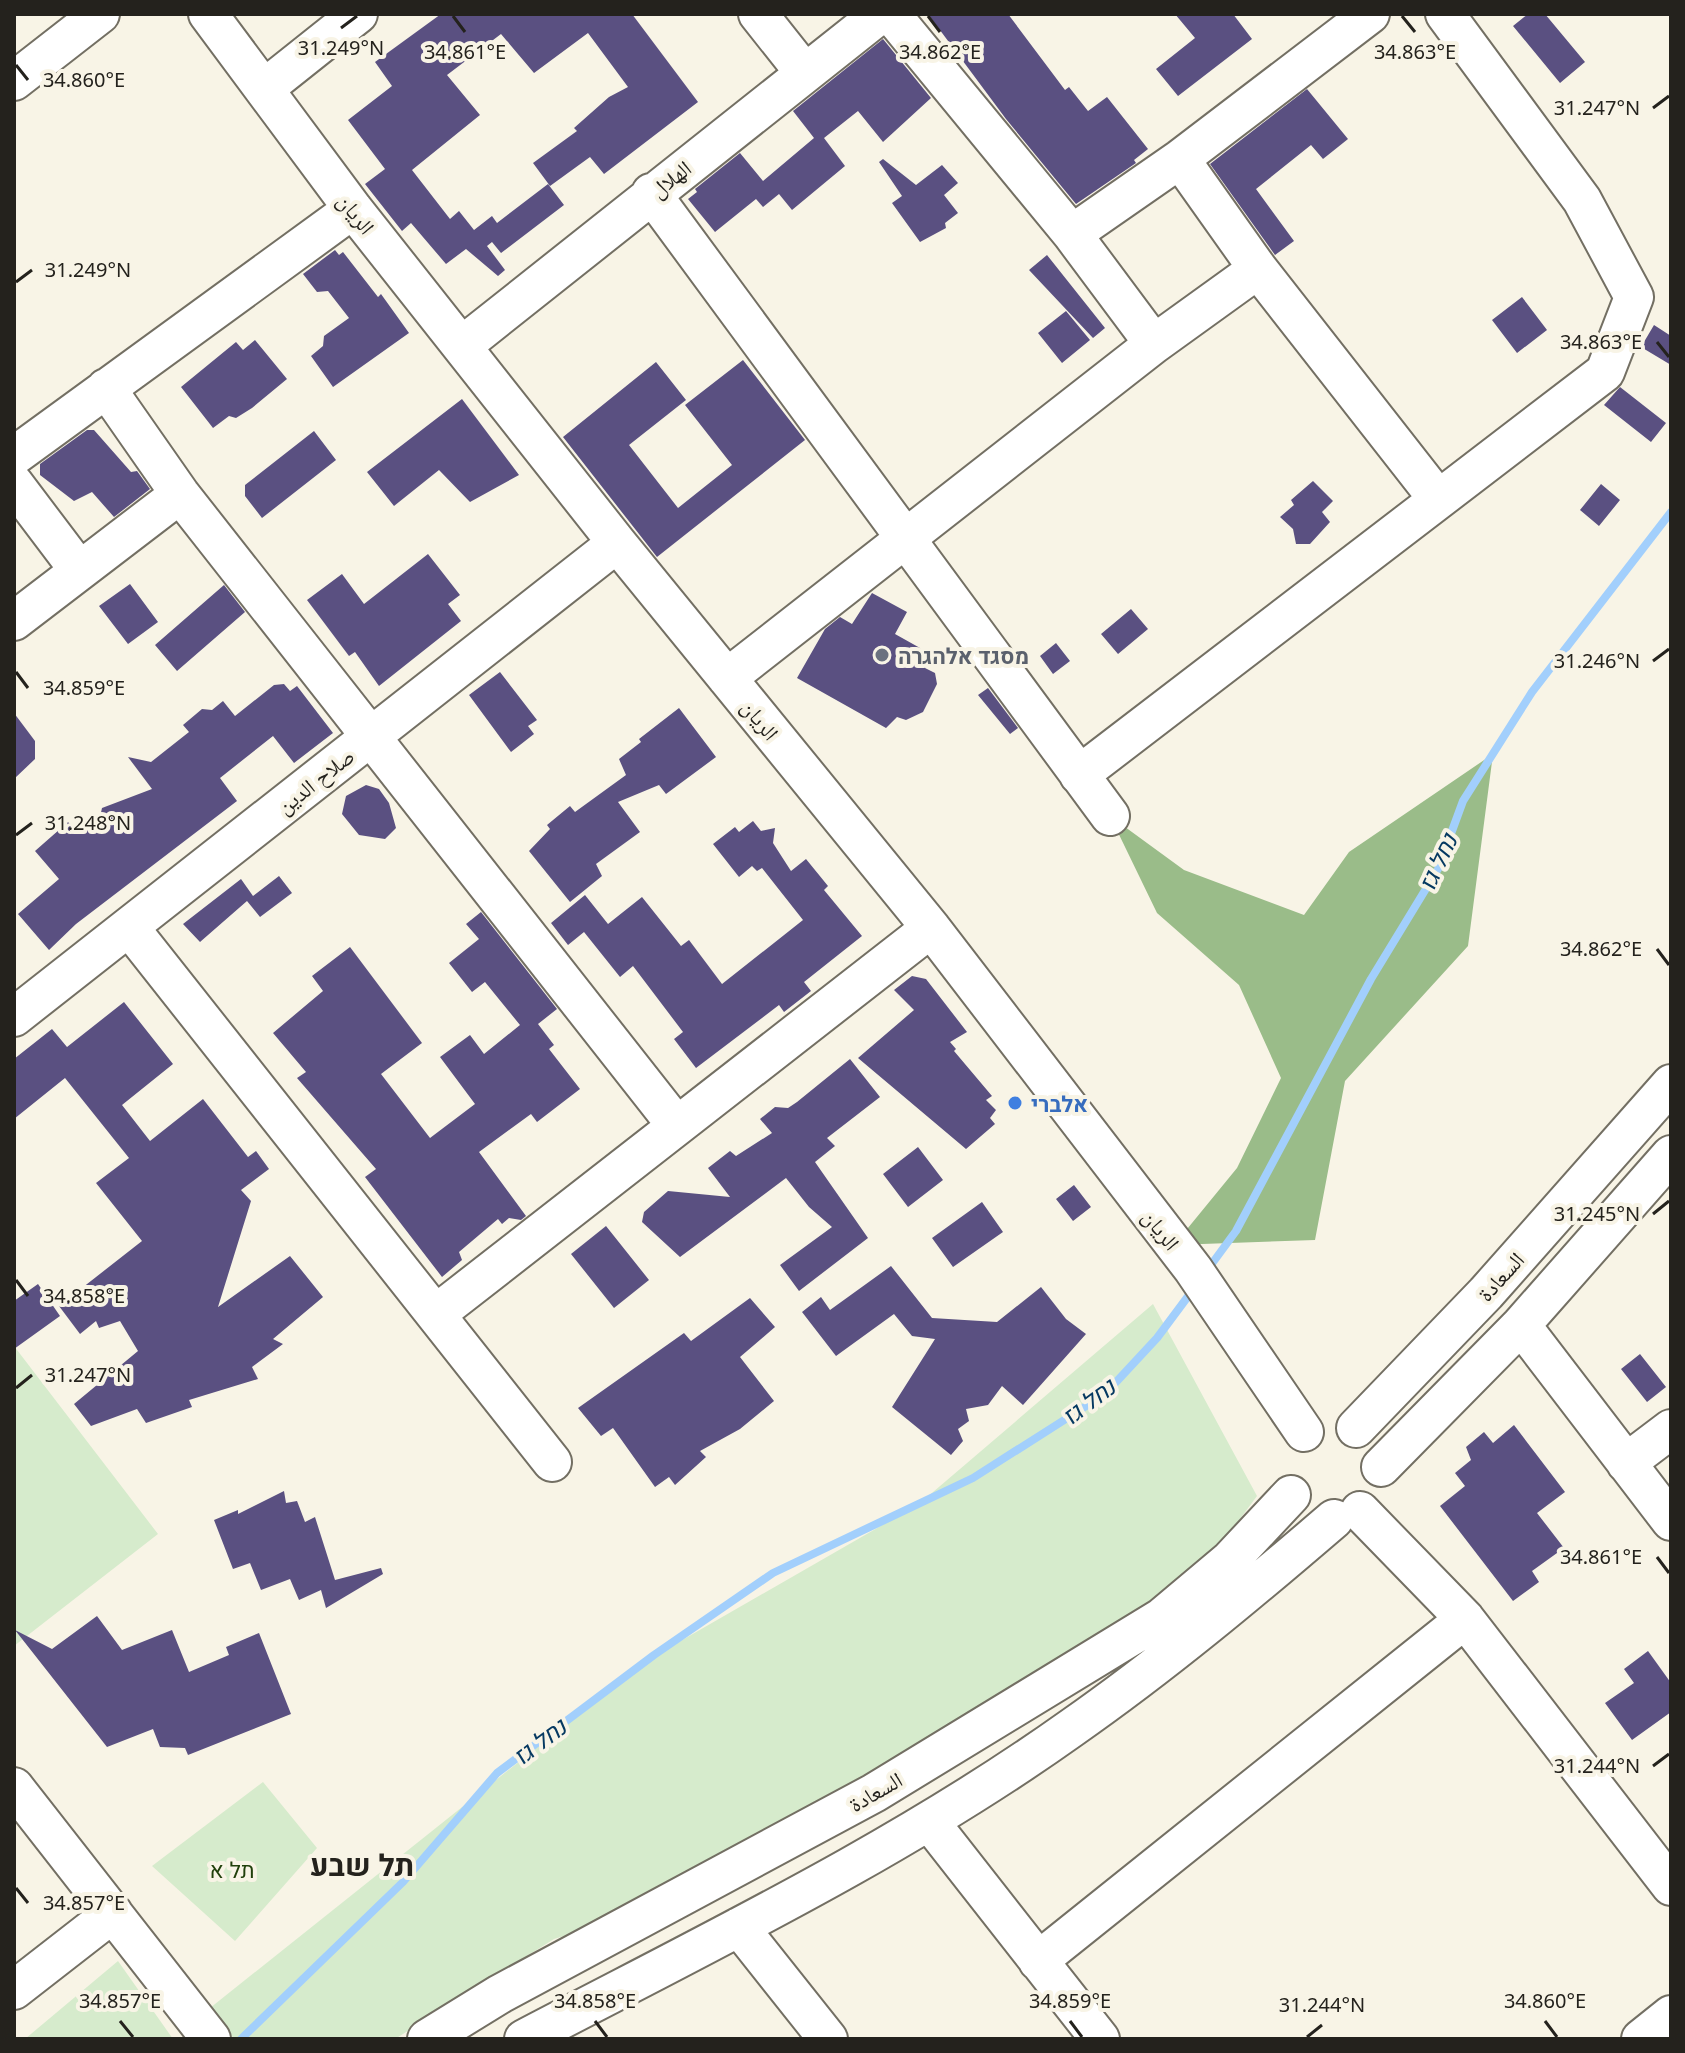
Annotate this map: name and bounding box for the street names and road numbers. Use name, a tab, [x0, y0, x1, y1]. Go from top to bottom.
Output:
street label: الهلال	[643, 152, 697, 204]
street label: الريان	[331, 186, 383, 240]
street label: الريان	[735, 692, 787, 746]
street label: صلاح الدين	[270, 740, 360, 820]
street label: الريان	[1136, 1202, 1188, 1256]
street label: السعادة	[1470, 1245, 1530, 1307]
street label: السعادة	[843, 1764, 907, 1818]

